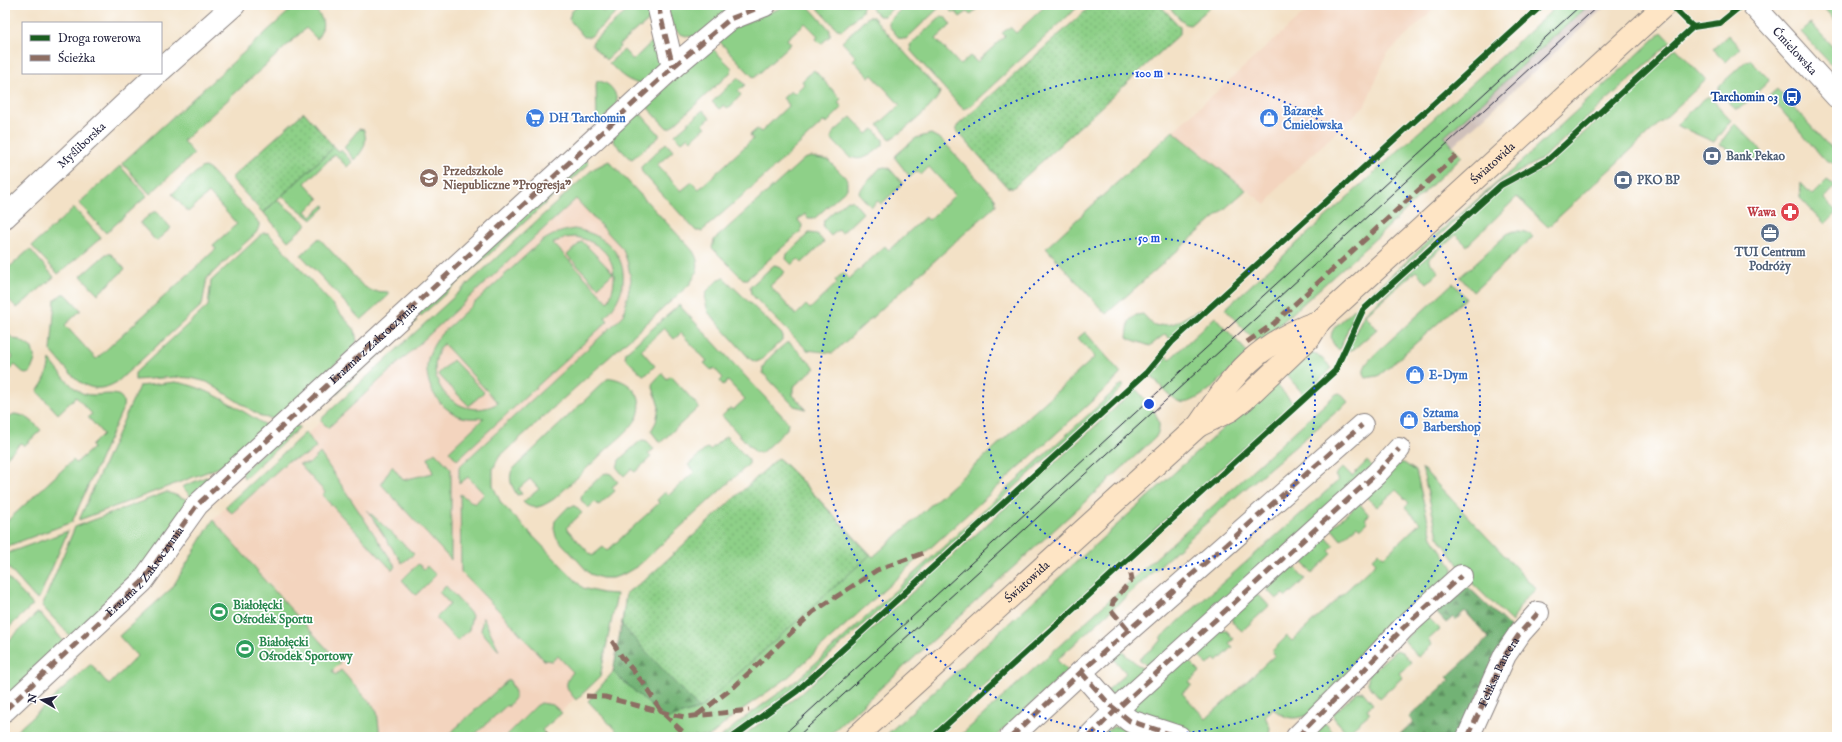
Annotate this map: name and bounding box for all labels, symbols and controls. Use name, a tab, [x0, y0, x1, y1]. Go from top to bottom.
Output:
legend	[22, 22, 162, 74]
street label: Ćmielowska	[1769, 23, 1821, 79]
text: Droga rowerowa	[58, 31, 142, 46]
text: Ścieżka	[58, 50, 96, 66]
text: 100 m	[1135, 66, 1164, 81]
bus stop icon: Tarchomin 03	[1781, 86, 1803, 108]
place label: Tarchomin 03	[1710, 90, 1778, 105]
place label: Bazarek Ćmielowska	[1283, 104, 1344, 133]
supermarket icon: DH Tarchomin	[524, 107, 546, 129]
shop icon: Bazarek Ćmielowska	[1258, 107, 1280, 129]
place label: DH Tarchomin	[549, 111, 626, 126]
street label: Myśliborska	[54, 118, 109, 171]
street label: Światowida	[1466, 138, 1519, 187]
bank icon: Bank Pekao	[1701, 145, 1723, 167]
place label: Bank Pekao	[1726, 149, 1785, 164]
place label: Przedszkole Niepubliczne "Progresja"	[442, 164, 571, 194]
school or university icon: Przedszkole Niepubliczne "Progresja"	[418, 167, 440, 189]
bank icon: PKO BP	[1612, 169, 1634, 191]
place label: PKO BP	[1637, 173, 1680, 188]
pharmacy icon: Wawa	[1779, 201, 1801, 223]
place label: Wawa	[1746, 205, 1777, 220]
office icon: TUI Centrum Podróży	[1759, 222, 1781, 244]
text: 50 m	[1138, 231, 1161, 246]
place label: TUI Centrum Podróży	[1733, 245, 1806, 275]
street label: Erazma z Zakroczymia	[326, 299, 420, 387]
shop icon: E-Dym	[1404, 364, 1426, 386]
place label: E-Dym	[1429, 368, 1468, 384]
centre of rings	[1142, 397, 1156, 411]
place label: Sztama Barbershop	[1423, 406, 1481, 436]
shop icon: Sztama Barbershop	[1398, 409, 1420, 431]
street label: Erazma z Zakroczymia	[102, 523, 187, 620]
street label: Światowida	[1001, 557, 1053, 606]
place label: Białołęcki Ośrodek Sportu	[233, 598, 314, 628]
sports icon: Białołęcki Ośrodek Sportu	[208, 601, 230, 623]
street label: Feliksa Pancera	[1475, 633, 1523, 709]
place label: Białołęcki Ośrodek Sportowy	[259, 635, 354, 665]
sports icon: Białołęcki Ośrodek Sportowy	[234, 638, 256, 660]
north arrow	[22, 680, 62, 720]
text: N	[25, 692, 41, 705]

